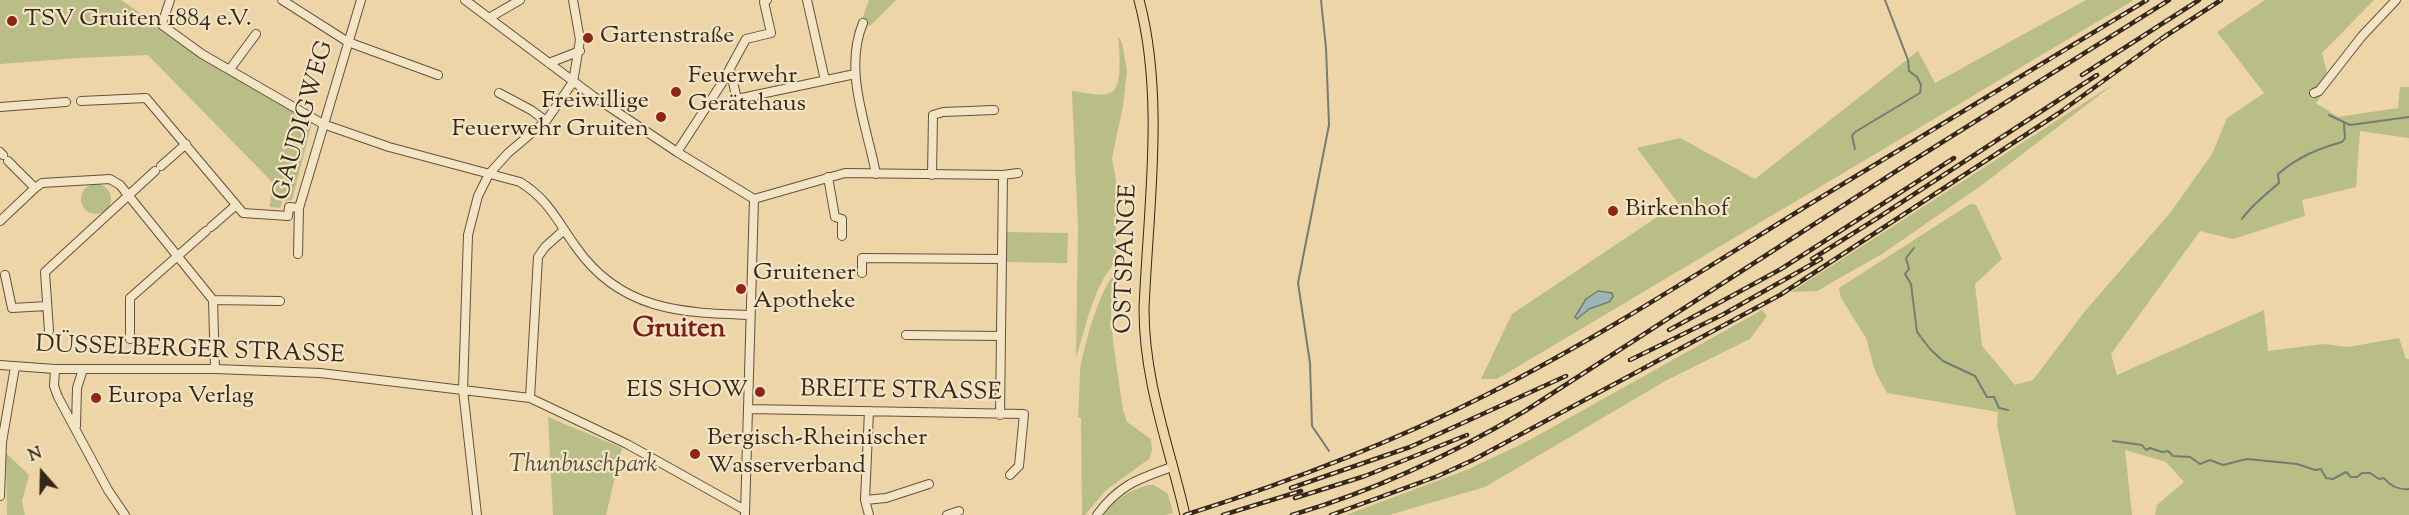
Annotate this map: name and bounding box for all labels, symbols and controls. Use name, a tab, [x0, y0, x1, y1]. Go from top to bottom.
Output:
place label: TSV Gruiten 1884 e.V.	[24, 7, 252, 35]
marker: TSV Gruiten 1884 e.V.	[5, 14, 19, 28]
place label: Gartenstraße	[600, 24, 734, 52]
marker: Gartenstraße	[581, 31, 595, 45]
street label: GAUDIGWEG	[268, 38, 342, 204]
place label: Feuerwehr Gerätehaus	[688, 64, 806, 120]
marker: Feuerwehr Gerätehaus	[669, 85, 683, 99]
place label: Freiwillige Feuerwehr Gruiten	[452, 89, 649, 145]
marker: Freiwillige Feuerwehr Gruiten	[654, 110, 668, 124]
street label: OSTSPANGE	[1111, 184, 1145, 334]
place label: Birkenhof	[1625, 197, 1729, 225]
marker: Birkenhof	[1606, 204, 1620, 218]
place label: Gruitener Apotheke	[753, 261, 856, 317]
marker: Gruitener Apotheke	[734, 282, 748, 296]
district label: Gruiten	[632, 315, 726, 347]
street label: DÜSSELBERGER STRASSE	[35, 332, 345, 372]
street label: BREITE STRASSE	[800, 377, 1002, 409]
place label: EIS SHOW	[626, 378, 748, 406]
place label: Europa Verlag	[108, 384, 254, 412]
marker: EIS SHOW	[753, 385, 767, 399]
marker: Europa Verlag	[89, 391, 103, 405]
place label: Bergisch-Rheinischer Wasserverband	[707, 426, 927, 482]
north arrow	[12, 443, 72, 503]
text: N	[26, 443, 46, 469]
marker: Bergisch-Rheinischer Wasserverband	[688, 447, 702, 461]
park label: Thunbuschpark	[509, 453, 657, 481]

